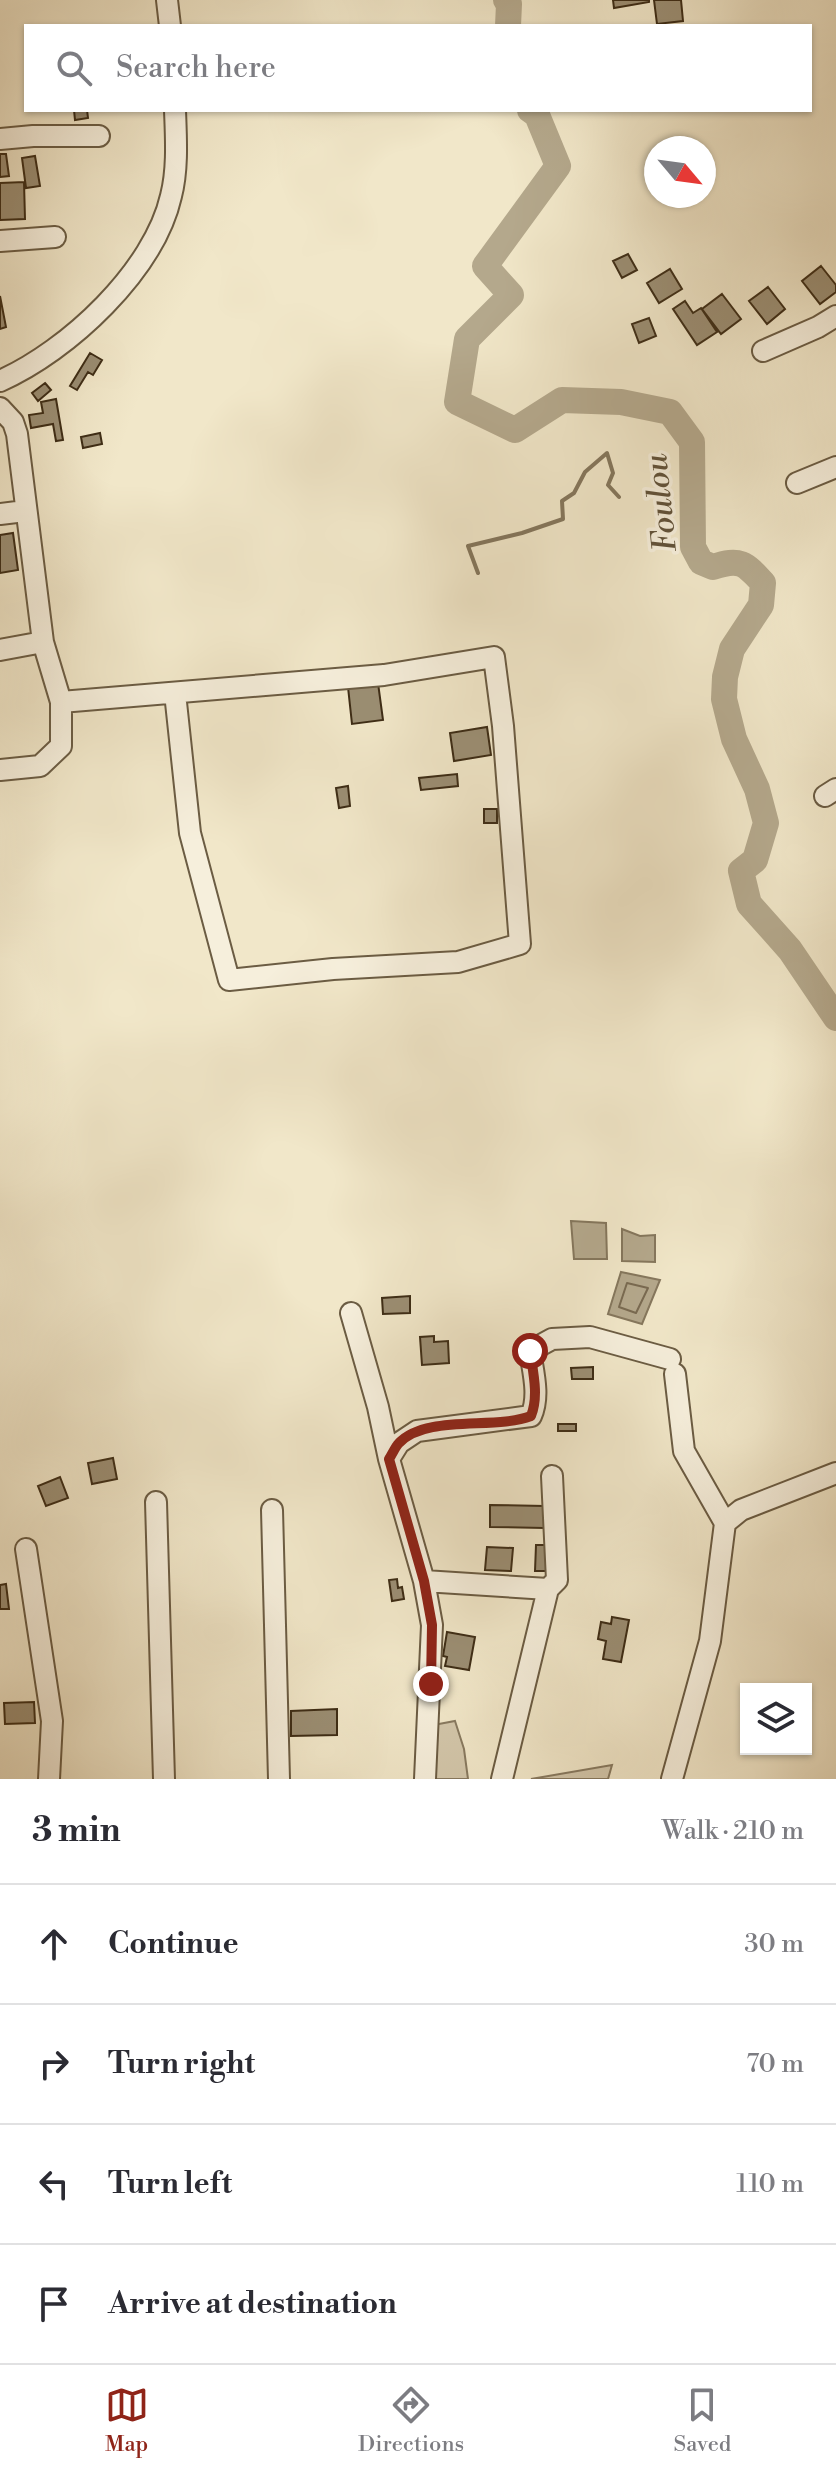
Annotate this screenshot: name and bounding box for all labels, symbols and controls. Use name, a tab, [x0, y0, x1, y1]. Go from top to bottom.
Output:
search box	[24, 24, 812, 112]
icon: search	[52, 46, 96, 90]
text: Search here	[116, 49, 276, 87]
north arrow	[644, 136, 716, 208]
water label: Foulou	[636, 451, 686, 554]
route start	[512, 1333, 548, 1369]
route end	[413, 1666, 449, 1702]
map controls	[740, 1683, 812, 1755]
button: layers	[740, 1683, 812, 1755]
text: 3 min	[32, 1810, 121, 1852]
text: Walk · 210 m	[662, 1815, 804, 1847]
icon: ahead	[32, 1922, 76, 1966]
text: Continue	[108, 1925, 239, 1963]
text: 30 m	[744, 1928, 804, 1960]
icon: right	[32, 2042, 76, 2086]
text: Turn right	[108, 2045, 255, 2083]
text: 70 m	[746, 2048, 804, 2080]
icon: left	[32, 2162, 76, 2206]
text: Turn left	[108, 2165, 232, 2203]
text: 110 m	[736, 2168, 804, 2200]
icon: arrive	[32, 2282, 76, 2326]
text: Arrive at destination	[108, 2285, 397, 2323]
tab: Map	[105, 2383, 149, 2458]
tab: Directions	[358, 2383, 464, 2458]
tab: Saved	[674, 2383, 731, 2458]

